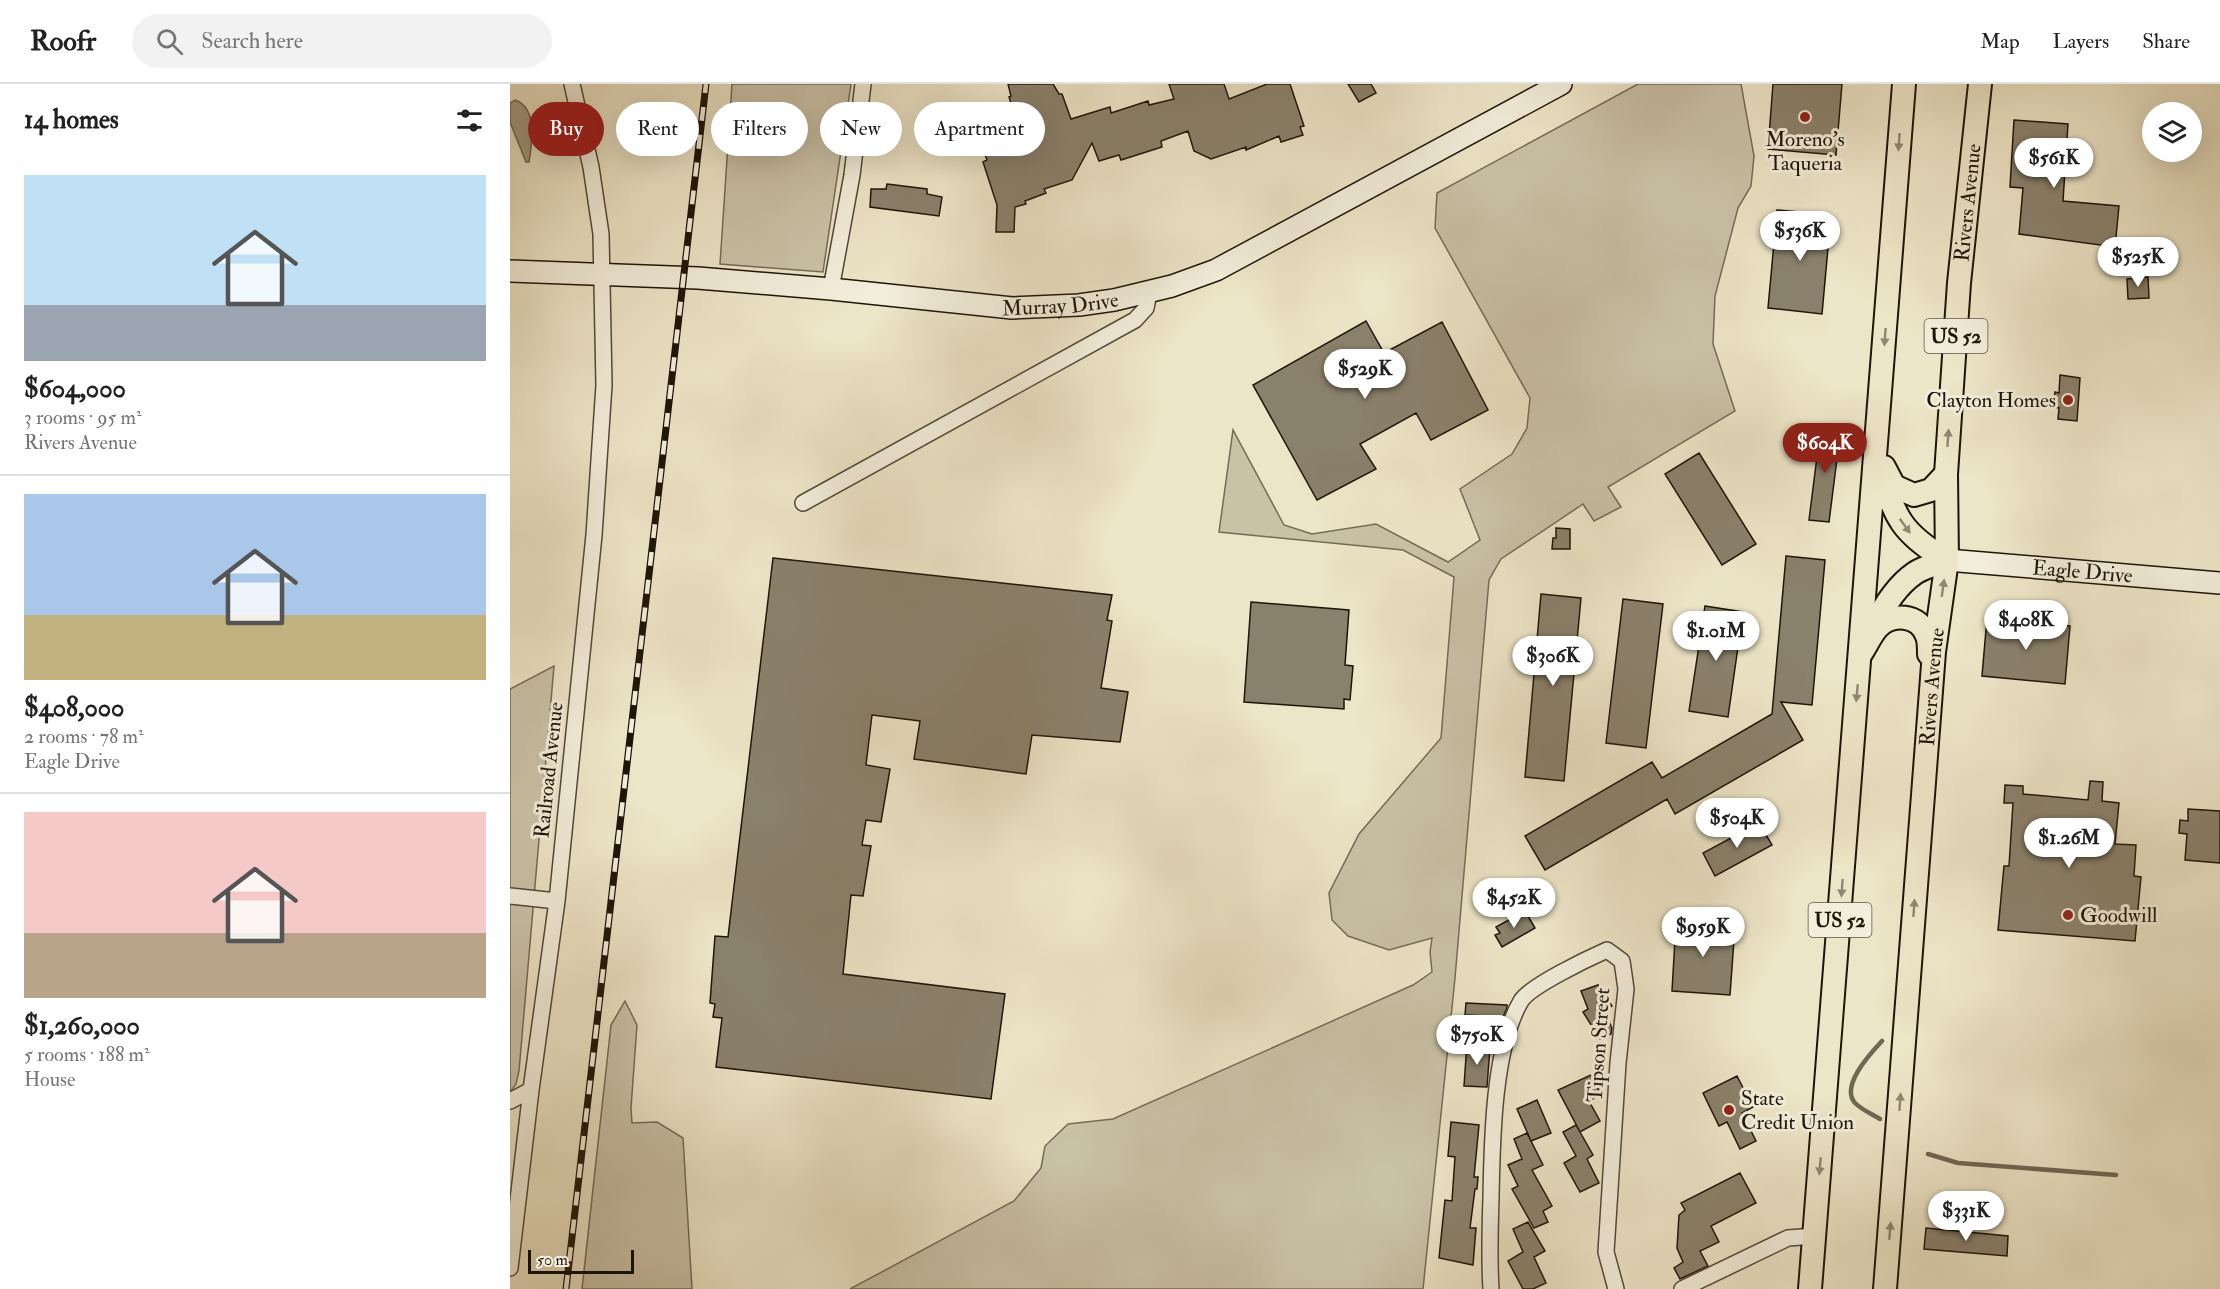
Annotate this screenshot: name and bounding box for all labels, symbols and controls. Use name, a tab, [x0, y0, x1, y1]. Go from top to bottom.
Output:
search box	[132, 14, 552, 68]
text: Roofr	[30, 24, 96, 59]
icon: search	[153, 25, 186, 58]
text: Search here	[201, 27, 303, 55]
text: Map	[1980, 28, 2020, 55]
text: Layers	[2053, 28, 2109, 55]
text: Share	[2142, 28, 2190, 55]
chip: Buy	[528, 102, 604, 156]
chip: Rent	[616, 102, 699, 156]
chip: Filters	[711, 102, 808, 156]
chip: New	[820, 102, 902, 156]
chip: Apartment	[914, 102, 1045, 156]
map controls	[2142, 102, 2202, 162]
button: layers	[2142, 102, 2202, 162]
text: 14 homes	[24, 104, 119, 136]
icon: filters	[453, 104, 486, 137]
marker: Moreno's Taqueria	[1798, 110, 1812, 124]
place label: Moreno's Taqueria	[1765, 126, 1845, 177]
one-way arrow	[1895, 133, 1904, 152]
pin: $561K	[2012, 138, 2096, 189]
street label: Rivers Avenue	[1948, 142, 1987, 263]
text: $561K	[2028, 145, 2080, 170]
pin: $536K	[1758, 211, 1842, 262]
icon: home	[201, 214, 309, 322]
text: $536K	[1774, 218, 1826, 243]
pin: $525K	[2096, 237, 2180, 288]
text: $525K	[2112, 244, 2164, 269]
street label: Murray Drive	[1001, 286, 1122, 322]
road number: US 52	[1924, 319, 1988, 353]
one-way arrow	[1880, 327, 1890, 346]
pin: $529K	[1323, 349, 1407, 400]
text: $529K	[1338, 356, 1392, 381]
text: $604,000	[24, 373, 126, 405]
place label: Clayton Homes	[1926, 387, 2056, 414]
marker: Clayton Homes	[2061, 393, 2075, 407]
text: 3 rooms · 95 m²	[24, 405, 142, 430]
pin: $604K	[1783, 423, 1867, 474]
one-way arrow	[1944, 429, 1953, 448]
text: Rivers Avenue	[24, 430, 137, 455]
text: $604K	[1797, 430, 1853, 455]
one-way arrow	[1899, 517, 1911, 533]
icon: home	[201, 533, 309, 641]
street label: Eagle Drive	[2031, 554, 2134, 589]
one-way arrow	[1938, 578, 1947, 597]
pin: $408K	[1984, 600, 2068, 651]
text: $408K	[1998, 607, 2054, 632]
pin: $1.01M	[1667, 611, 1765, 662]
text: $1.01M	[1687, 618, 1745, 643]
street label: Rivers Avenue	[1913, 626, 1951, 747]
pin: $306K	[1511, 636, 1595, 687]
text: $306K	[1526, 643, 1580, 668]
one-way arrow	[1853, 684, 1862, 703]
text: $408,000	[24, 692, 124, 724]
street label: Railroad Avenue	[528, 700, 570, 839]
text: 2 rooms · 78 m²	[24, 724, 144, 749]
text: Eagle Drive	[24, 749, 120, 774]
pin: $504K	[1695, 798, 1779, 849]
text: $504K	[1710, 805, 1764, 830]
pin: $1.26M	[2020, 818, 2118, 869]
text: $1.26M	[2038, 825, 2100, 850]
icon: home	[201, 851, 309, 959]
pin: $452K	[1472, 878, 1556, 929]
one-way arrow	[1837, 878, 1847, 897]
text: $452K	[1487, 885, 1541, 910]
one-way arrow	[1909, 898, 1919, 917]
place label: Goodwill	[2080, 902, 2158, 929]
road number: US 52	[1808, 903, 1872, 937]
pin: $959K	[1661, 907, 1745, 958]
marker: Goodwill	[2061, 908, 2075, 922]
text: $959K	[1676, 914, 1730, 939]
street label: Tipson Street	[1582, 987, 1616, 1103]
text: $1,260,000	[24, 1010, 140, 1042]
pin: $750K	[1435, 1015, 1519, 1066]
text: $750K	[1450, 1022, 1504, 1047]
text: 5 rooms · 188 m²	[24, 1042, 150, 1067]
text: House	[24, 1067, 75, 1092]
place label: State Credit Union	[1741, 1085, 1854, 1136]
one-way arrow	[1895, 1093, 1905, 1112]
marker: State Credit Union	[1722, 1103, 1736, 1117]
one-way arrow	[1816, 1156, 1825, 1175]
pin: $331K	[1924, 1191, 2008, 1242]
text: $331K	[1942, 1198, 1990, 1223]
one-way arrow	[1885, 1221, 1895, 1240]
scale bar	[528, 1247, 634, 1274]
text: 50 m	[537, 1250, 568, 1270]

